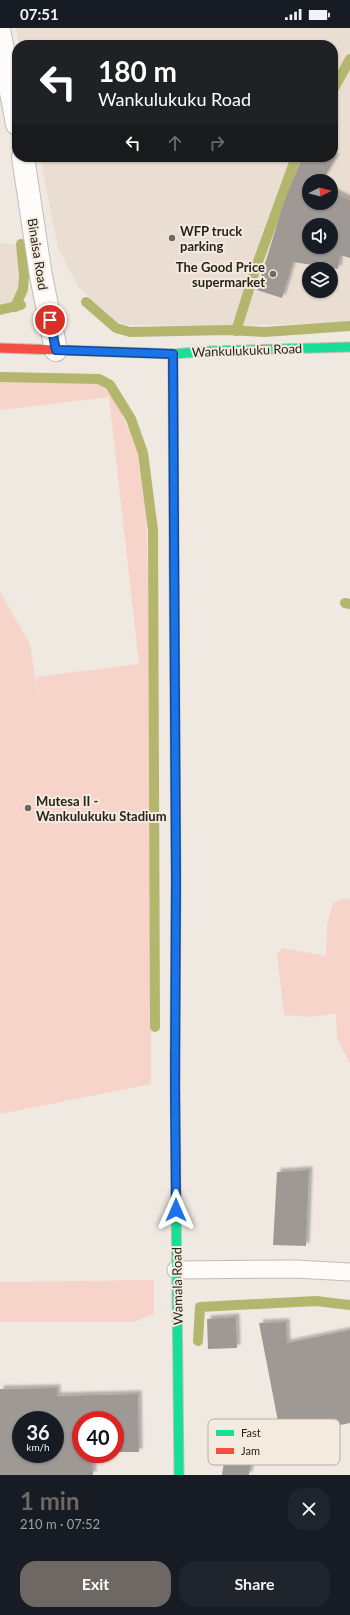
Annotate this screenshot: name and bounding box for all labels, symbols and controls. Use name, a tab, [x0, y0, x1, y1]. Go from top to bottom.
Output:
text: 07:51	[20, 5, 59, 23]
text: 180 m	[98, 54, 177, 88]
icon: left	[32, 56, 84, 108]
text: Wankulukuku Road	[98, 88, 251, 110]
icon: left	[122, 132, 144, 154]
icon: ahead	[164, 132, 186, 154]
icon: right	[206, 132, 228, 154]
north arrow	[302, 174, 338, 210]
map controls	[302, 174, 338, 298]
street label: Binaisa Road	[24, 217, 52, 291]
button: sound	[302, 218, 338, 254]
place label: WFP truck parking	[180, 223, 242, 254]
marker: WFP truck parking	[167, 233, 177, 243]
place label: The Good Price supermarket	[176, 259, 265, 290]
button: layers	[302, 262, 338, 298]
marker: The Good Price supermarket	[268, 269, 278, 279]
pin	[33, 303, 67, 337]
icon: arrive	[39, 309, 61, 331]
street label: Wankulukuku Road	[192, 340, 302, 360]
place label: Mutesa II - Wankulukuku Stadium	[36, 793, 167, 824]
marker: Mutesa II - Wankulukuku Stadium	[23, 803, 33, 813]
position arrow	[155, 1189, 197, 1231]
street label: Wamala Road	[168, 1247, 186, 1325]
speed limit sign: 40	[72, 1411, 124, 1463]
legend	[208, 1419, 340, 1465]
text: 36	[26, 1420, 50, 1444]
text: Fast	[241, 1426, 261, 1439]
text: km/h	[26, 1441, 50, 1453]
text: Jam	[241, 1444, 260, 1457]
text: 1 min	[20, 1486, 80, 1515]
button: close	[288, 1488, 330, 1530]
text: 210 m · 07:52	[20, 1516, 100, 1532]
button: Exit	[20, 1561, 171, 1607]
button: Share	[179, 1561, 330, 1607]

